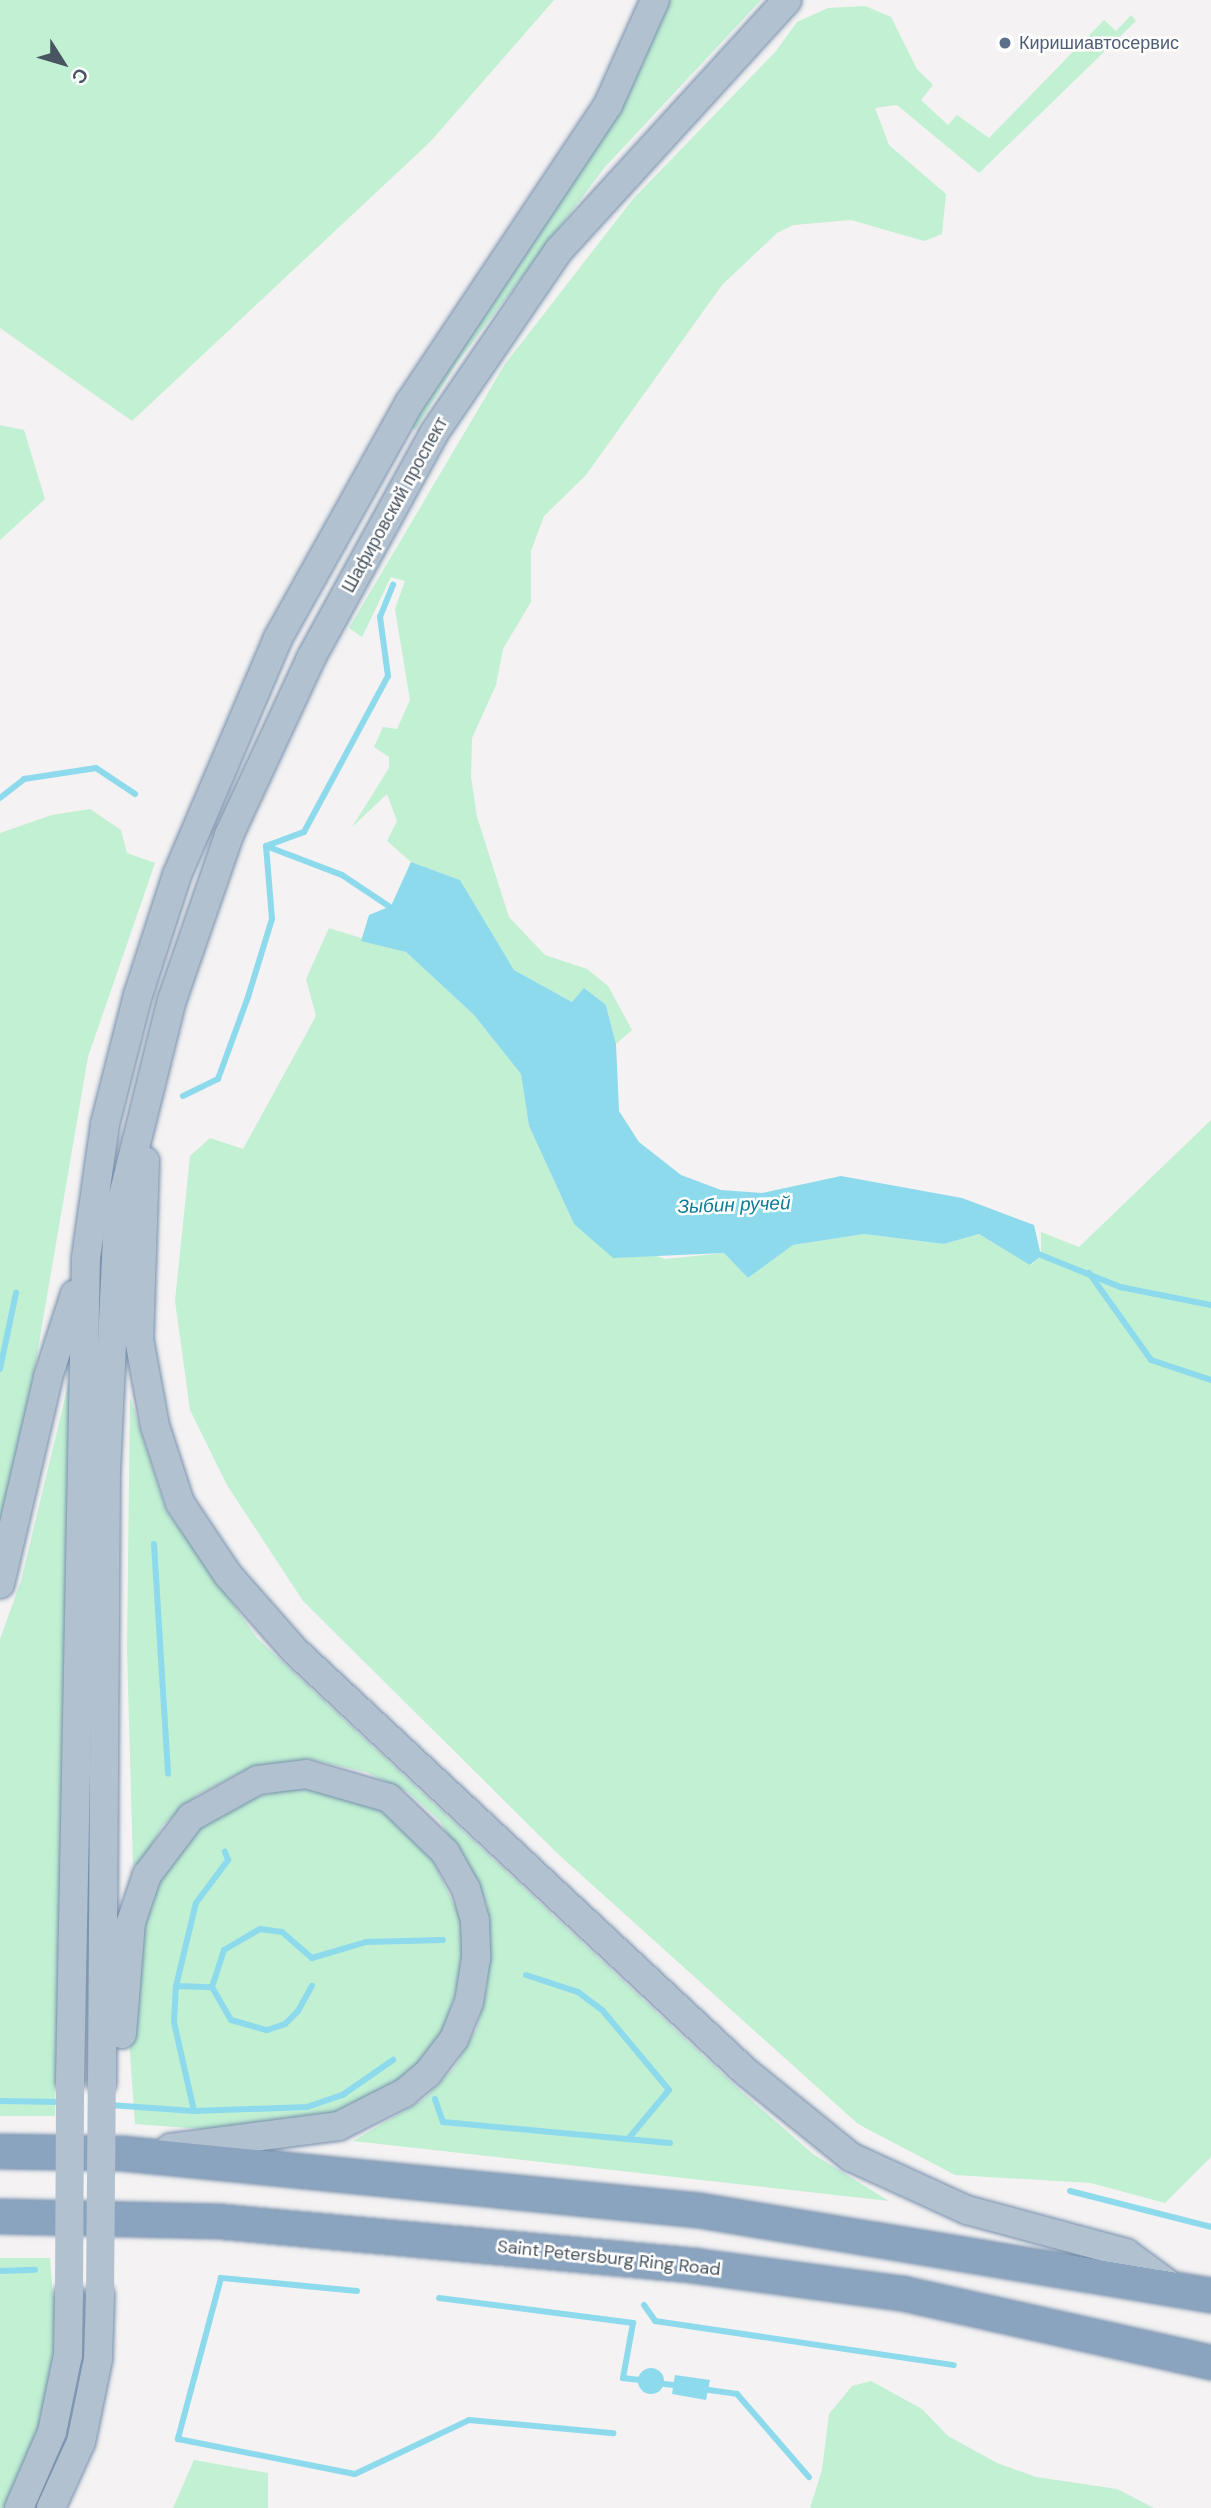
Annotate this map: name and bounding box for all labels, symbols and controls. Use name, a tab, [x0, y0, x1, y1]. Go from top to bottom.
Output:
north arrow	[28, 28, 98, 98]
place label: Киришиавтосервис	[1019, 32, 1179, 54]
marker: Киришиавтосервис	[997, 35, 1013, 51]
text: С	[66, 63, 94, 89]
street label: Шафировский проспект	[338, 413, 452, 597]
water label: Зыбин ручей	[677, 1192, 791, 1218]
street label: Saint Petersburg Ring Road	[496, 2236, 722, 2280]

